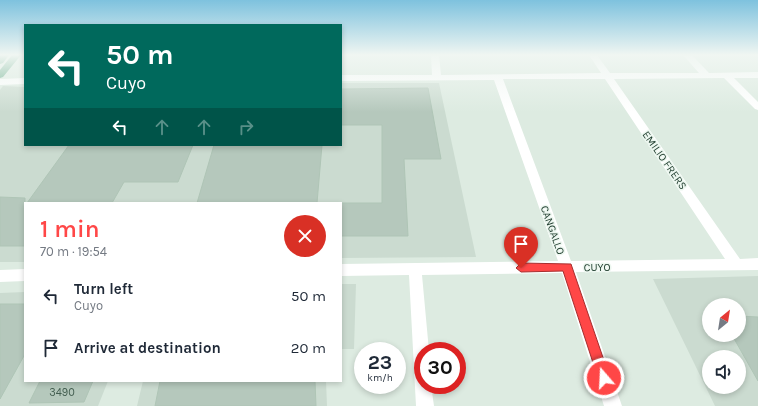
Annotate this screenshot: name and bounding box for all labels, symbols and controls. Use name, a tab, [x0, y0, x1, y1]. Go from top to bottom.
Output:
text: 50 m	[106, 38, 174, 71]
icon: left	[40, 40, 92, 92]
text: Cuyo	[106, 72, 146, 94]
icon: left	[109, 116, 131, 138]
icon: ahead	[151, 116, 173, 138]
icon: ahead	[193, 116, 215, 138]
icon: right	[235, 116, 257, 138]
street label: EMILIO FRERS	[640, 128, 690, 192]
street label: CANGALLO	[538, 204, 567, 257]
text: 1 min	[40, 215, 100, 243]
button: close	[284, 215, 326, 257]
pin	[504, 227, 538, 268]
icon: arrive	[510, 233, 532, 255]
text: 70 m · 19:54	[40, 244, 107, 259]
street label: CUYO	[583, 261, 611, 274]
text: Turn left	[74, 280, 133, 298]
icon: left	[40, 285, 62, 307]
text: 50 m	[291, 287, 326, 305]
text: Cuyo	[74, 298, 103, 313]
north arrow	[702, 298, 746, 342]
map controls	[702, 298, 746, 394]
icon: arrive	[40, 337, 62, 359]
text: Arrive at destination	[74, 339, 221, 357]
text: 20 m	[291, 339, 326, 357]
speed limit sign: 30	[414, 342, 466, 394]
button: sound	[702, 350, 746, 394]
text: 23	[368, 351, 392, 374]
position arrow	[583, 357, 625, 399]
text: km/h	[367, 372, 393, 384]
house number: 3490	[49, 386, 75, 399]

